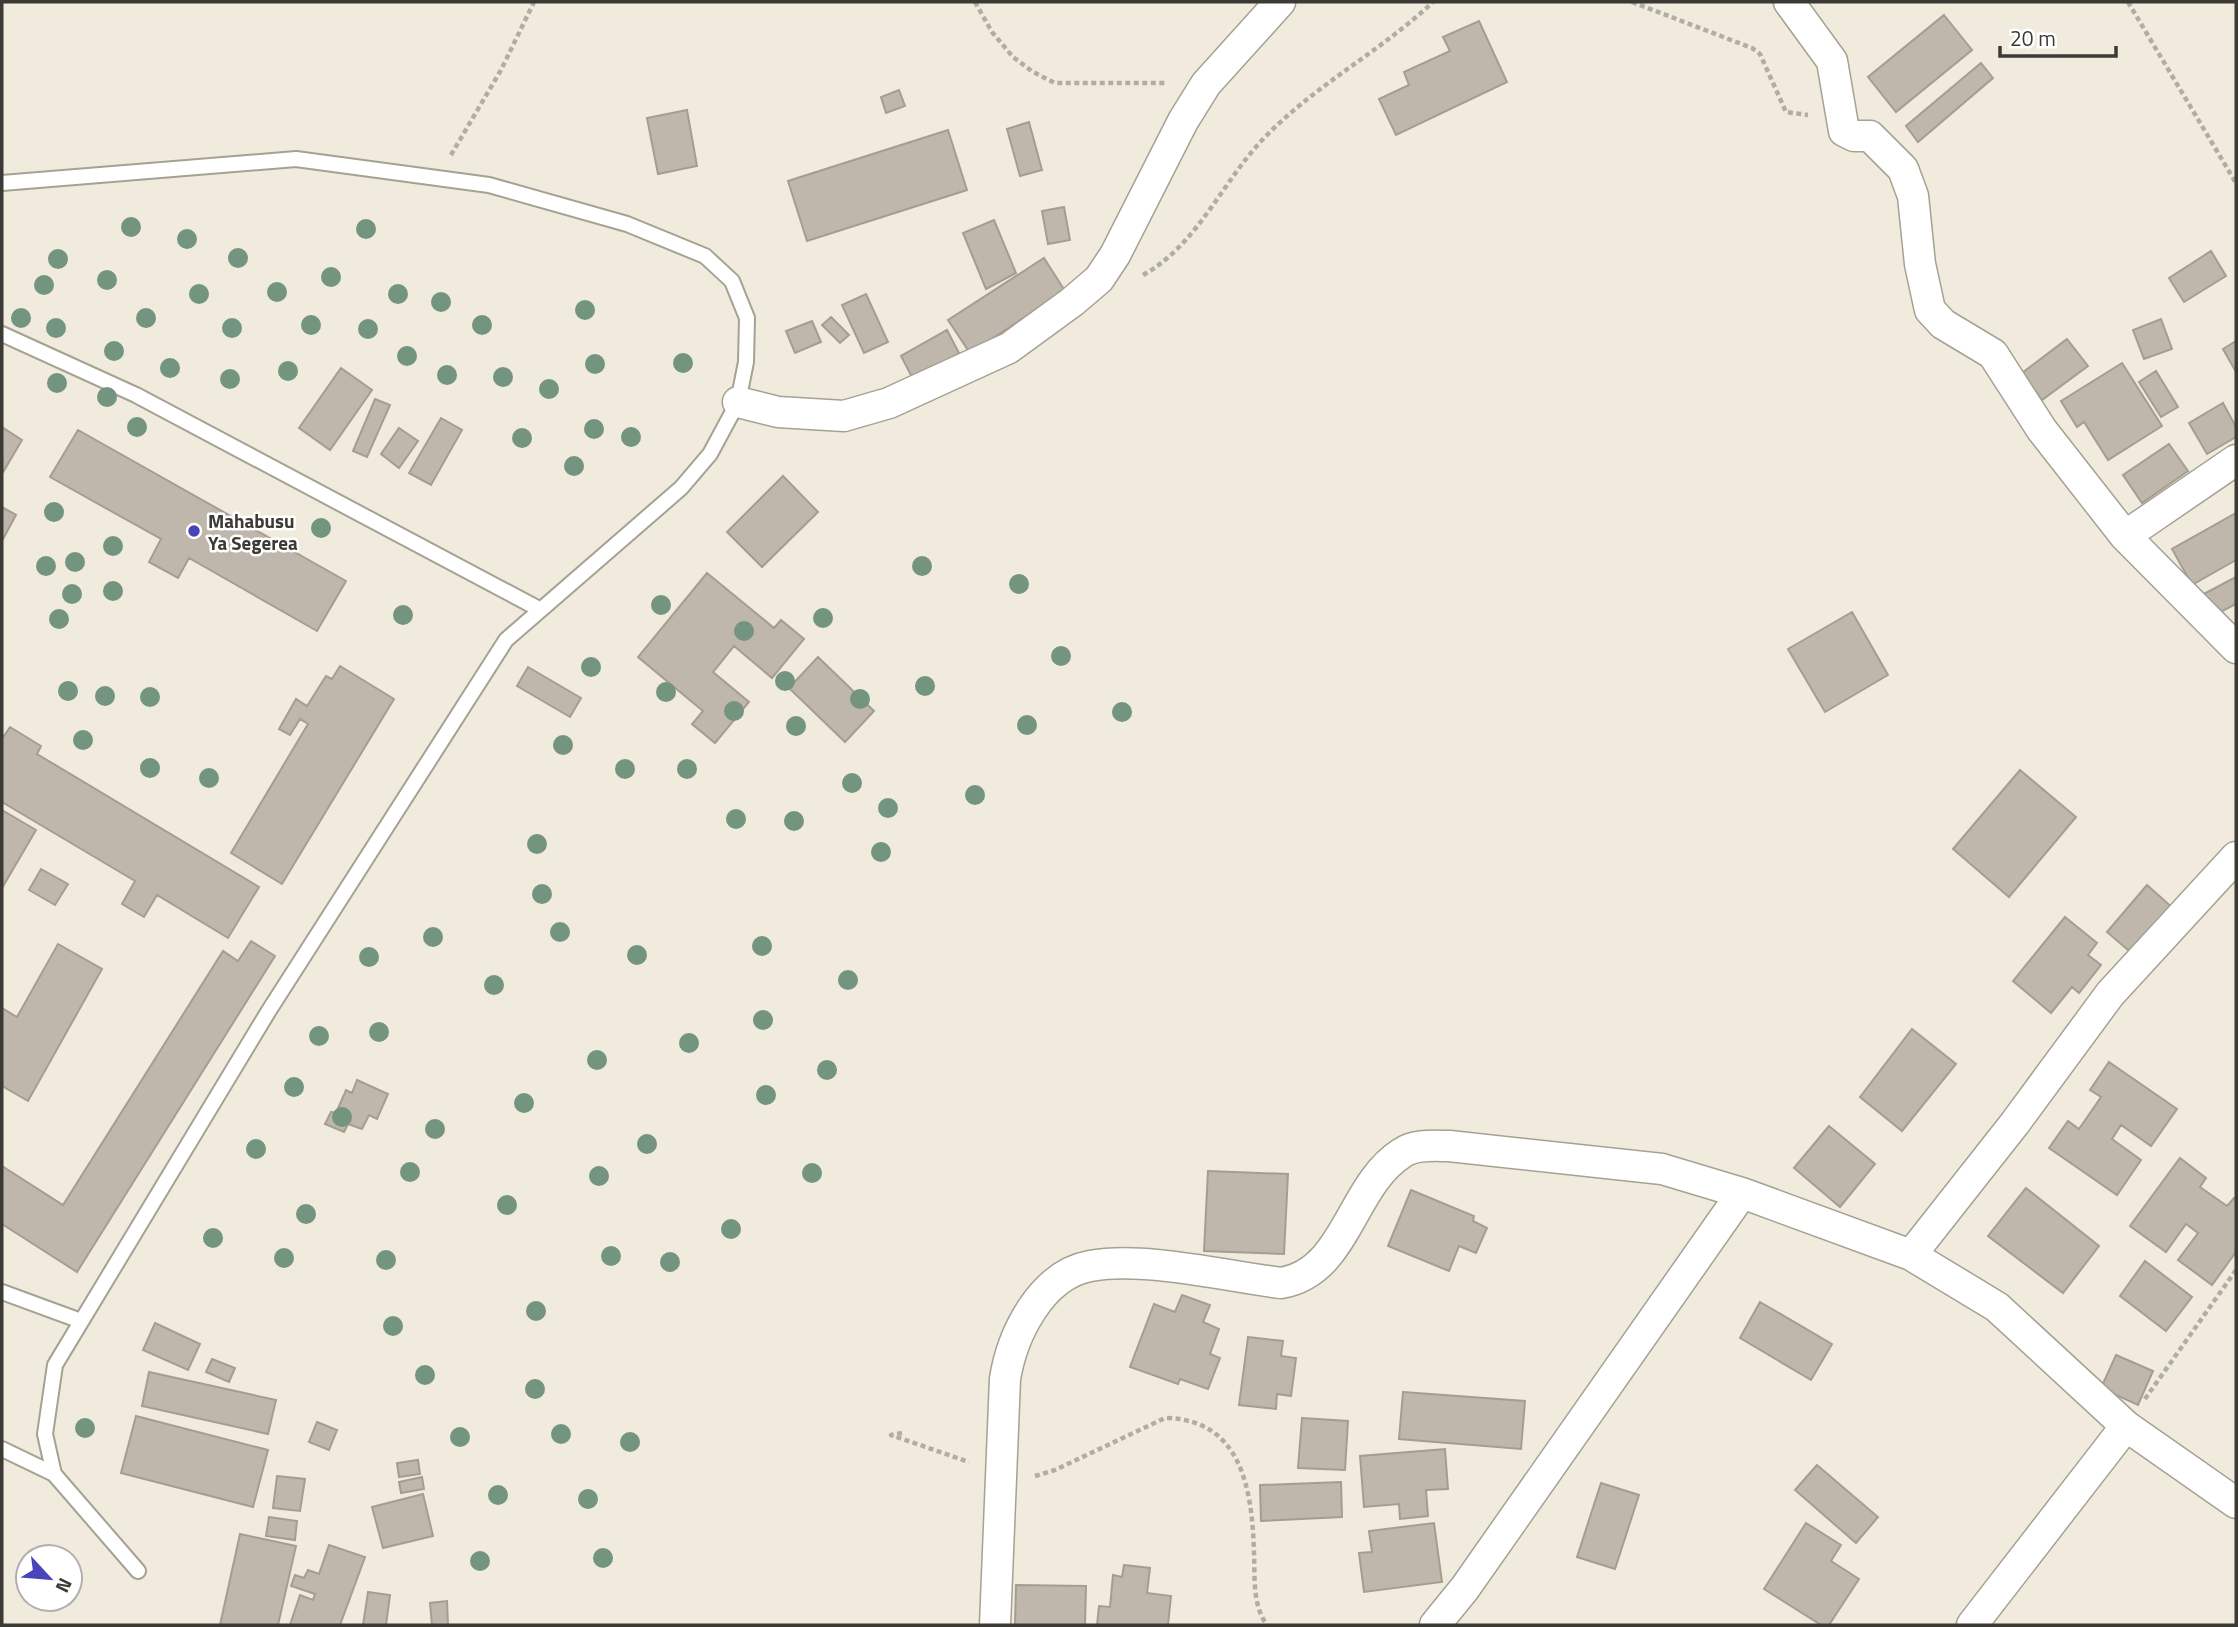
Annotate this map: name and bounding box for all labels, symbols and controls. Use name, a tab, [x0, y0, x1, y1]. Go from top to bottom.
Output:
scale bar	[2000, 14, 2116, 58]
text: 20 m	[2010, 22, 2056, 54]
place label: Mahabusu Ya Segerea	[208, 506, 298, 557]
marker: Mahabusu Ya Segerea	[186, 523, 202, 539]
north arrow	[14, 1543, 84, 1613]
text: N	[49, 1573, 81, 1598]

